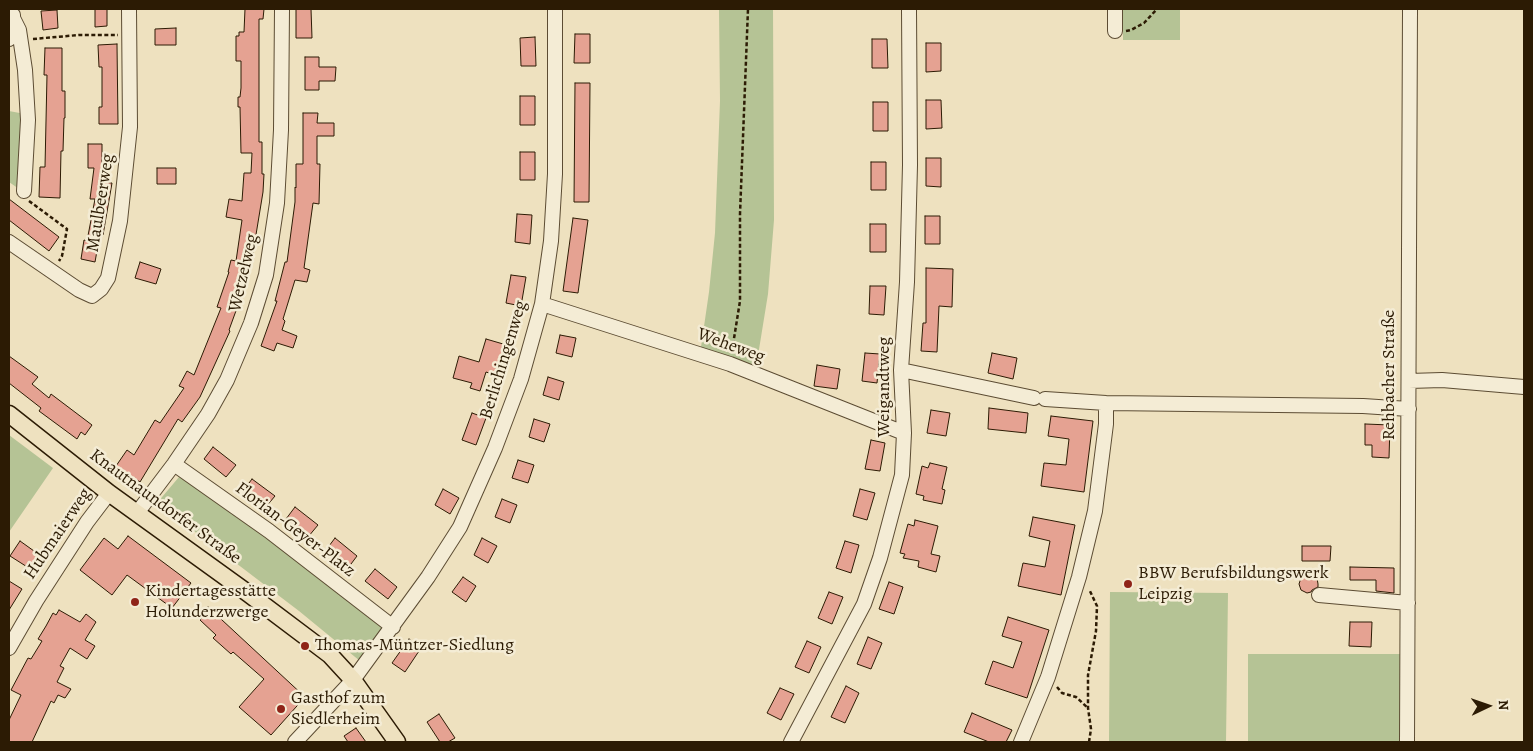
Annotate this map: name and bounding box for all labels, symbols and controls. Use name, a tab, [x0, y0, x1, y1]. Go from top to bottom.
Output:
street label: Maulbeerweg	[83, 152, 119, 254]
street label: Wetzelweg	[225, 232, 263, 314]
street label: Berlichingenweg	[476, 298, 532, 422]
street label: Rehbacher Straße	[1379, 310, 1401, 440]
street label: Weheweg	[694, 324, 768, 368]
street label: Weigandtweg	[874, 337, 896, 437]
street label: Knautnaundorfer Straße	[85, 445, 245, 569]
street label: Florian-Geyer-Platz	[231, 478, 359, 582]
street label: Hubmaierweg	[20, 484, 96, 584]
place label: BBW Berufsbildungswerk Leipzig	[1138, 563, 1329, 606]
marker: BBW Berufsbildungswerk Leipzig	[1122, 578, 1134, 590]
place label: Kindertagesstätte Holunderzwerge	[145, 581, 276, 624]
marker: Kindertagesstätte Holunderzwerge	[129, 596, 141, 608]
place label: Thomas-Müntzer-Siedlung	[315, 635, 514, 657]
marker: Thomas-Müntzer-Siedlung	[299, 640, 311, 652]
north arrow	[1463, 681, 1513, 731]
place label: Gasthof zum Siedlerheim	[291, 688, 385, 731]
text: N	[1494, 700, 1513, 711]
marker: Gasthof zum Siedlerheim	[275, 703, 287, 715]

